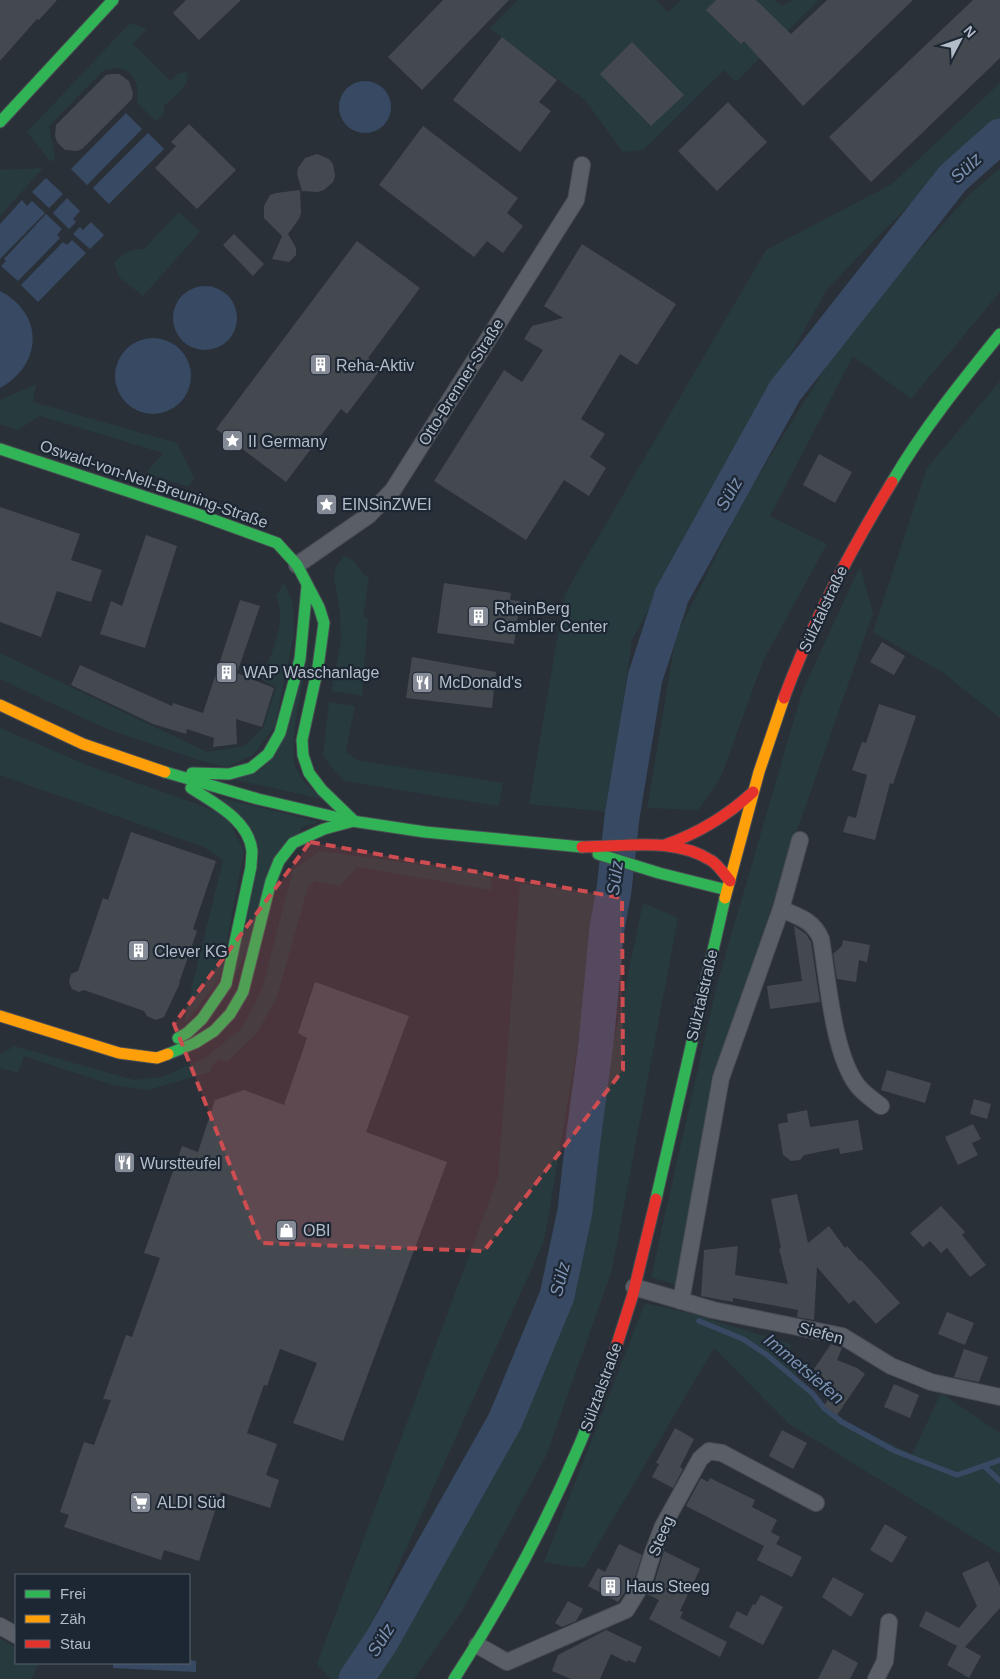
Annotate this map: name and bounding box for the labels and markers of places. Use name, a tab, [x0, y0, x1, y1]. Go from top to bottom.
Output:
building icon: Reha-Aktiv	[308, 353, 332, 377]
place label: Reha-Aktiv	[336, 357, 414, 374]
place icon: II Germany	[220, 429, 244, 453]
place label: II Germany	[248, 433, 327, 450]
place icon: EINSinZWEI	[314, 492, 338, 516]
place label: EINSinZWEI	[342, 496, 432, 513]
place label: RheinBerg Gambler Center	[494, 600, 608, 635]
building icon: RheinBerg Gambler Center	[466, 605, 490, 629]
building icon: WAP Waschanlage	[215, 660, 239, 684]
place label: WAP Waschanlage	[243, 664, 379, 681]
restaurant icon: McDonald's	[411, 670, 435, 694]
place label: McDonald's	[439, 674, 522, 691]
building icon: Clever KG	[126, 939, 150, 963]
place label: Clever KG	[154, 943, 228, 960]
restaurant icon: Wurstteufel	[112, 1151, 136, 1175]
place label: Wurstteufel	[140, 1155, 221, 1172]
shop icon: OBI	[275, 1218, 299, 1242]
place label: OBI	[303, 1222, 331, 1239]
supermarket icon: ALDI Süd	[129, 1490, 153, 1514]
place label: ALDI Süd	[157, 1494, 225, 1511]
building icon: Haus Steeg	[598, 1574, 622, 1598]
place label: Haus Steeg	[626, 1578, 710, 1595]

